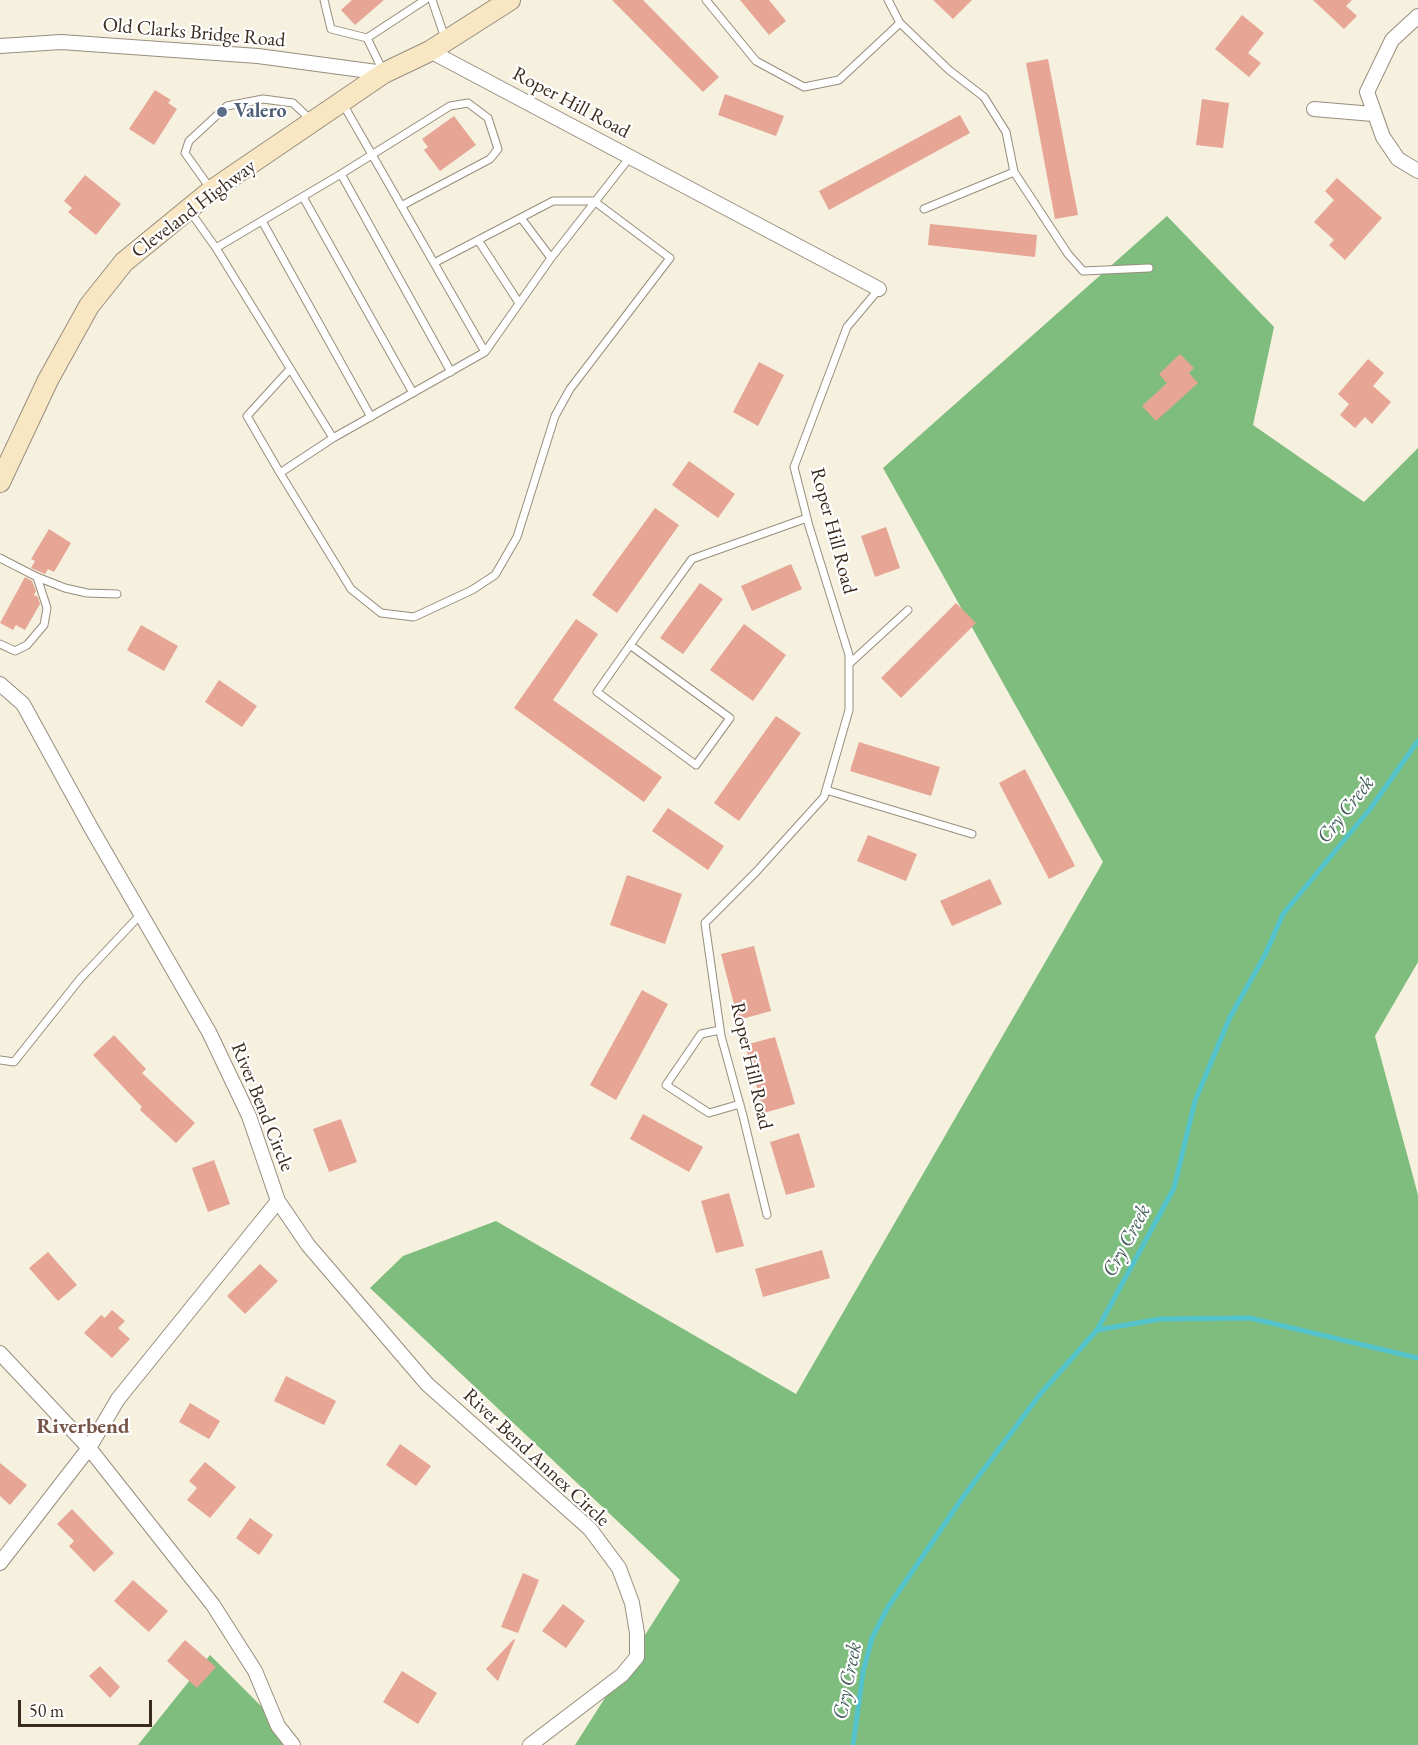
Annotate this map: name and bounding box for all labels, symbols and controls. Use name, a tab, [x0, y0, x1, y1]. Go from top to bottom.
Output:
street label: Old Clarks Bridge Road	[102, 13, 286, 53]
street label: Roper Hill Road	[508, 62, 634, 144]
place label: Valero	[234, 100, 287, 124]
marker: Valero	[215, 105, 229, 119]
street label: Cleveland Highway	[127, 154, 261, 264]
street label: Roper Hill Road	[805, 465, 861, 597]
water label: Cry Creek	[1312, 771, 1380, 849]
street label: Roper Hill Road	[725, 1000, 777, 1132]
street label: River Bend Circle	[225, 1039, 299, 1175]
water label: Cry Creek	[1097, 1200, 1157, 1282]
street label: River Bend Annex Circle	[458, 1384, 614, 1532]
district label: Riverbend	[36, 1414, 130, 1440]
water label: Cry Creek	[828, 1640, 868, 1722]
scale bar	[21, 1688, 154, 1726]
text: 50 m	[29, 1699, 64, 1722]

